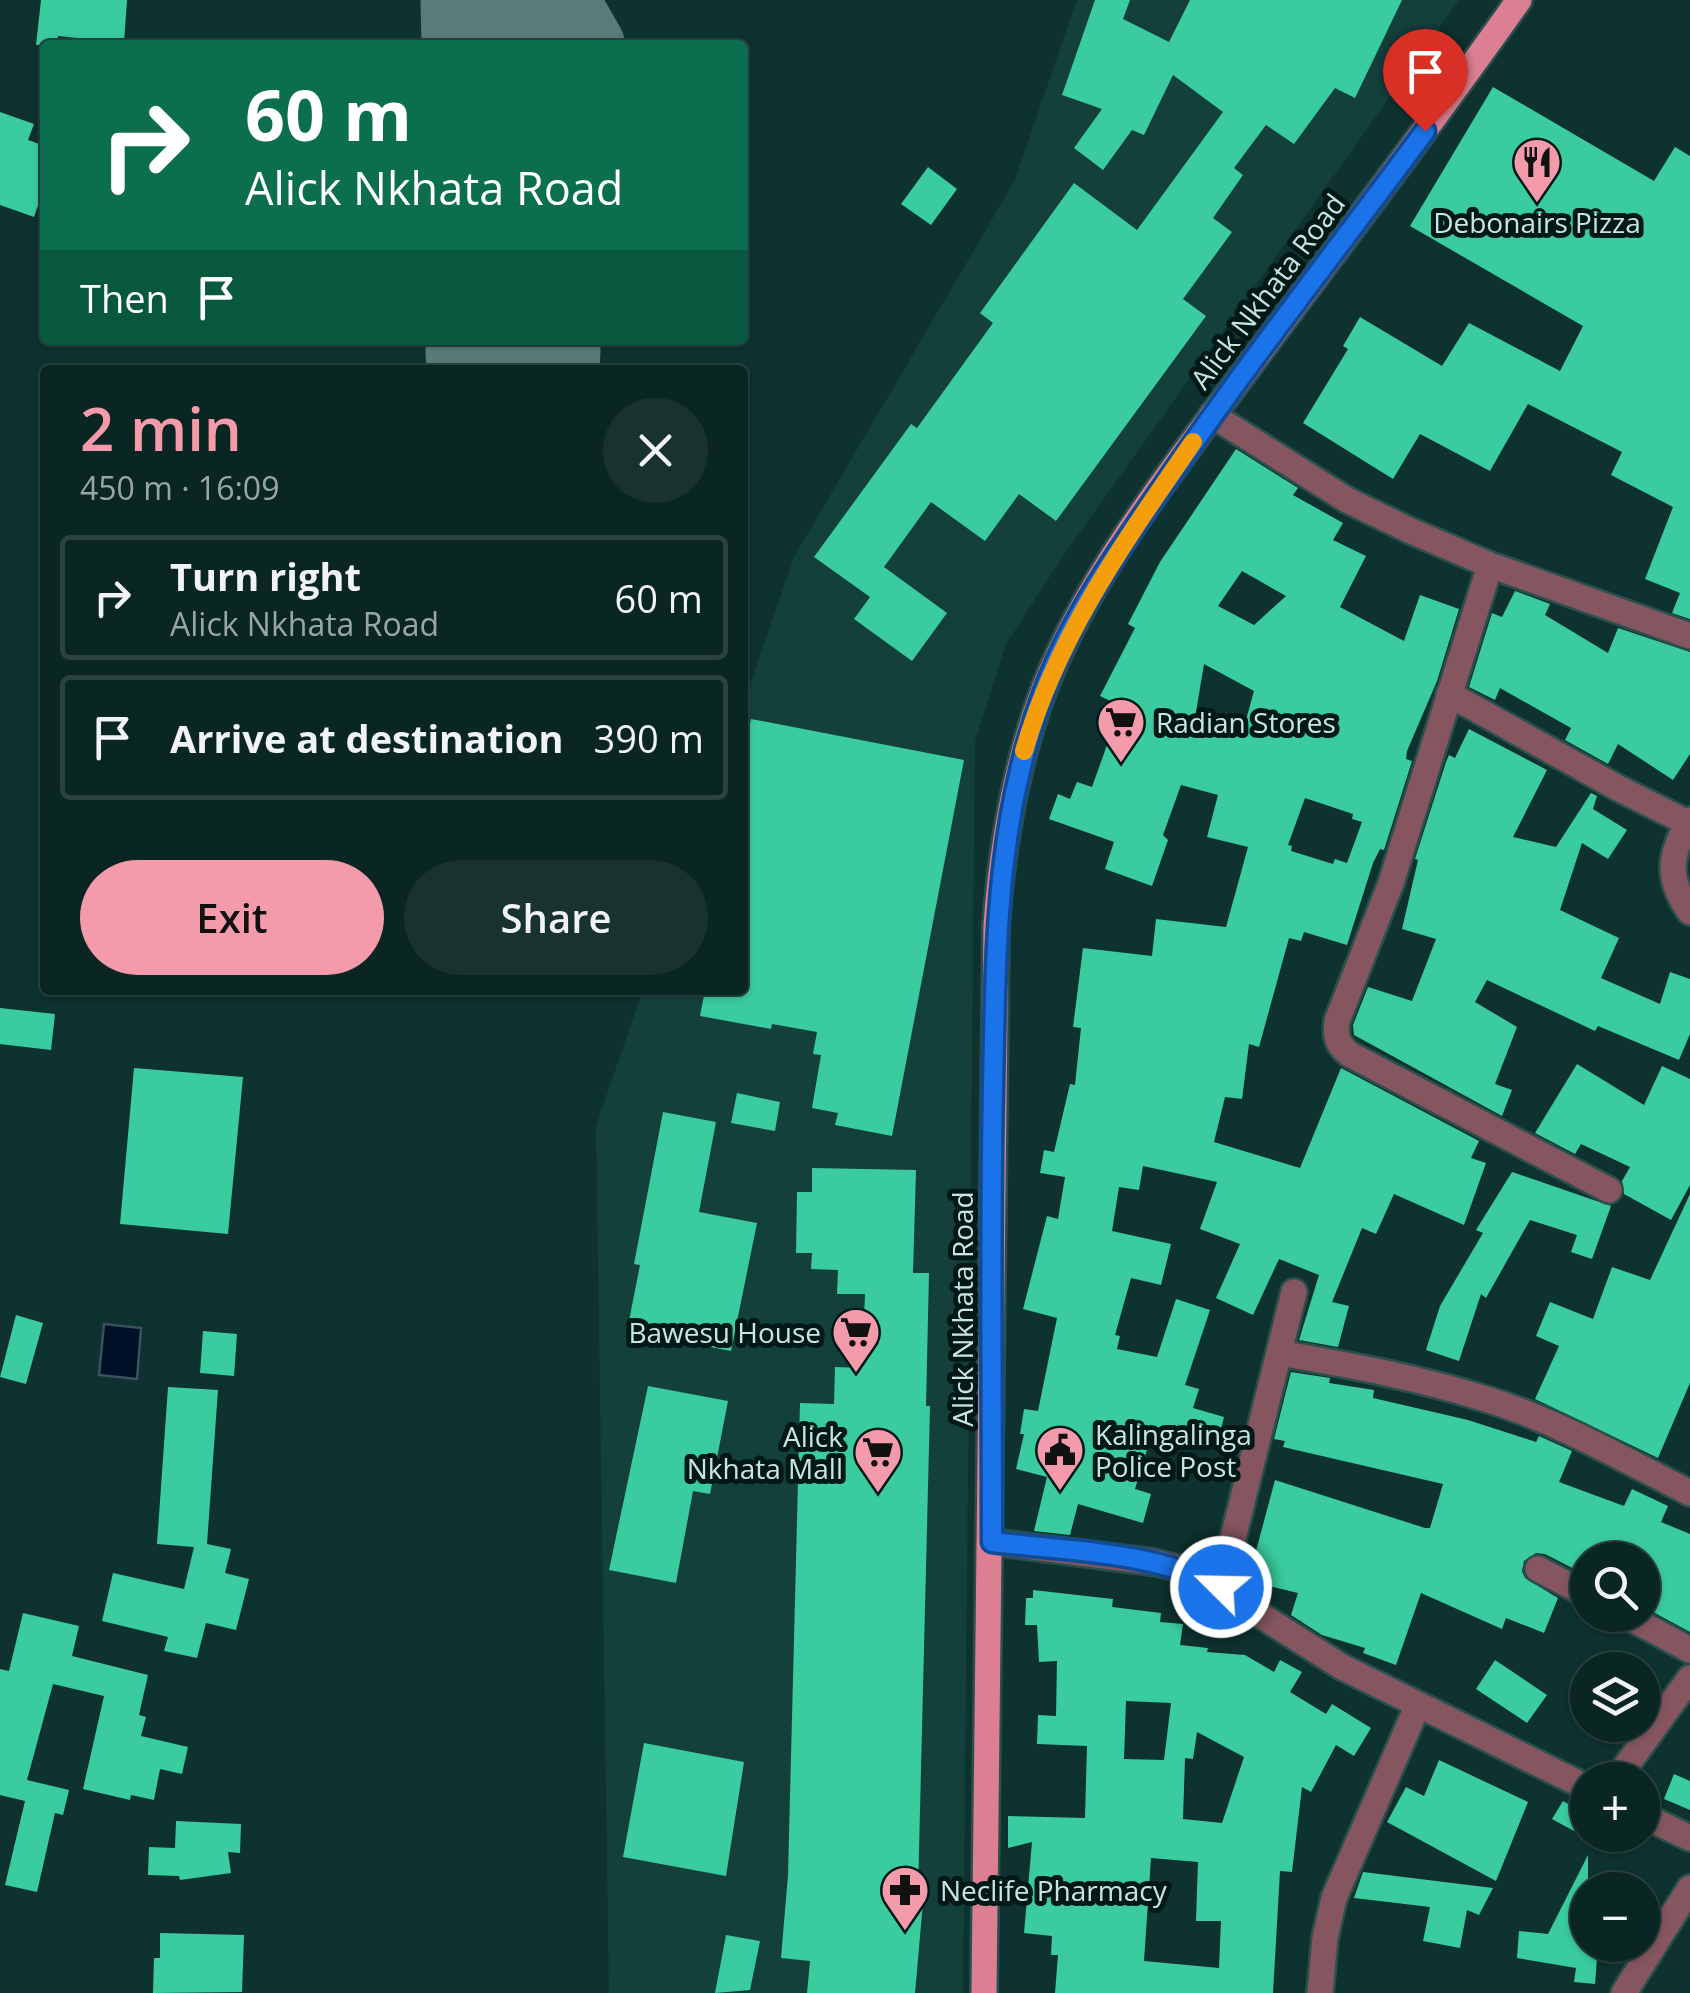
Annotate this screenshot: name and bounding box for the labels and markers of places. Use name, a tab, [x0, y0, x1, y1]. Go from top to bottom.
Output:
pin	[1383, 29, 1468, 132]
restaurant icon: Debonairs Pizza	[1511, 136, 1563, 204]
place label: Debonairs Pizza	[1433, 203, 1641, 241]
supermarket icon: Radian Stores	[1095, 696, 1147, 764]
place label: Radian Stores	[1156, 703, 1336, 741]
supermarket icon: Bawesu House	[830, 1306, 882, 1374]
place label: Bawesu House	[628, 1313, 821, 1351]
place label: Kalingalinga Police Post	[1095, 1415, 1252, 1485]
place label: Alick Nkhata Mall	[687, 1417, 843, 1487]
public building icon: Kalingalinga Police Post	[1034, 1424, 1086, 1492]
supermarket icon: Alick Nkhata Mall	[852, 1426, 904, 1494]
pharmacy icon: Neclife Pharmacy	[879, 1864, 931, 1932]
place label: Neclife Pharmacy	[940, 1871, 1168, 1909]

